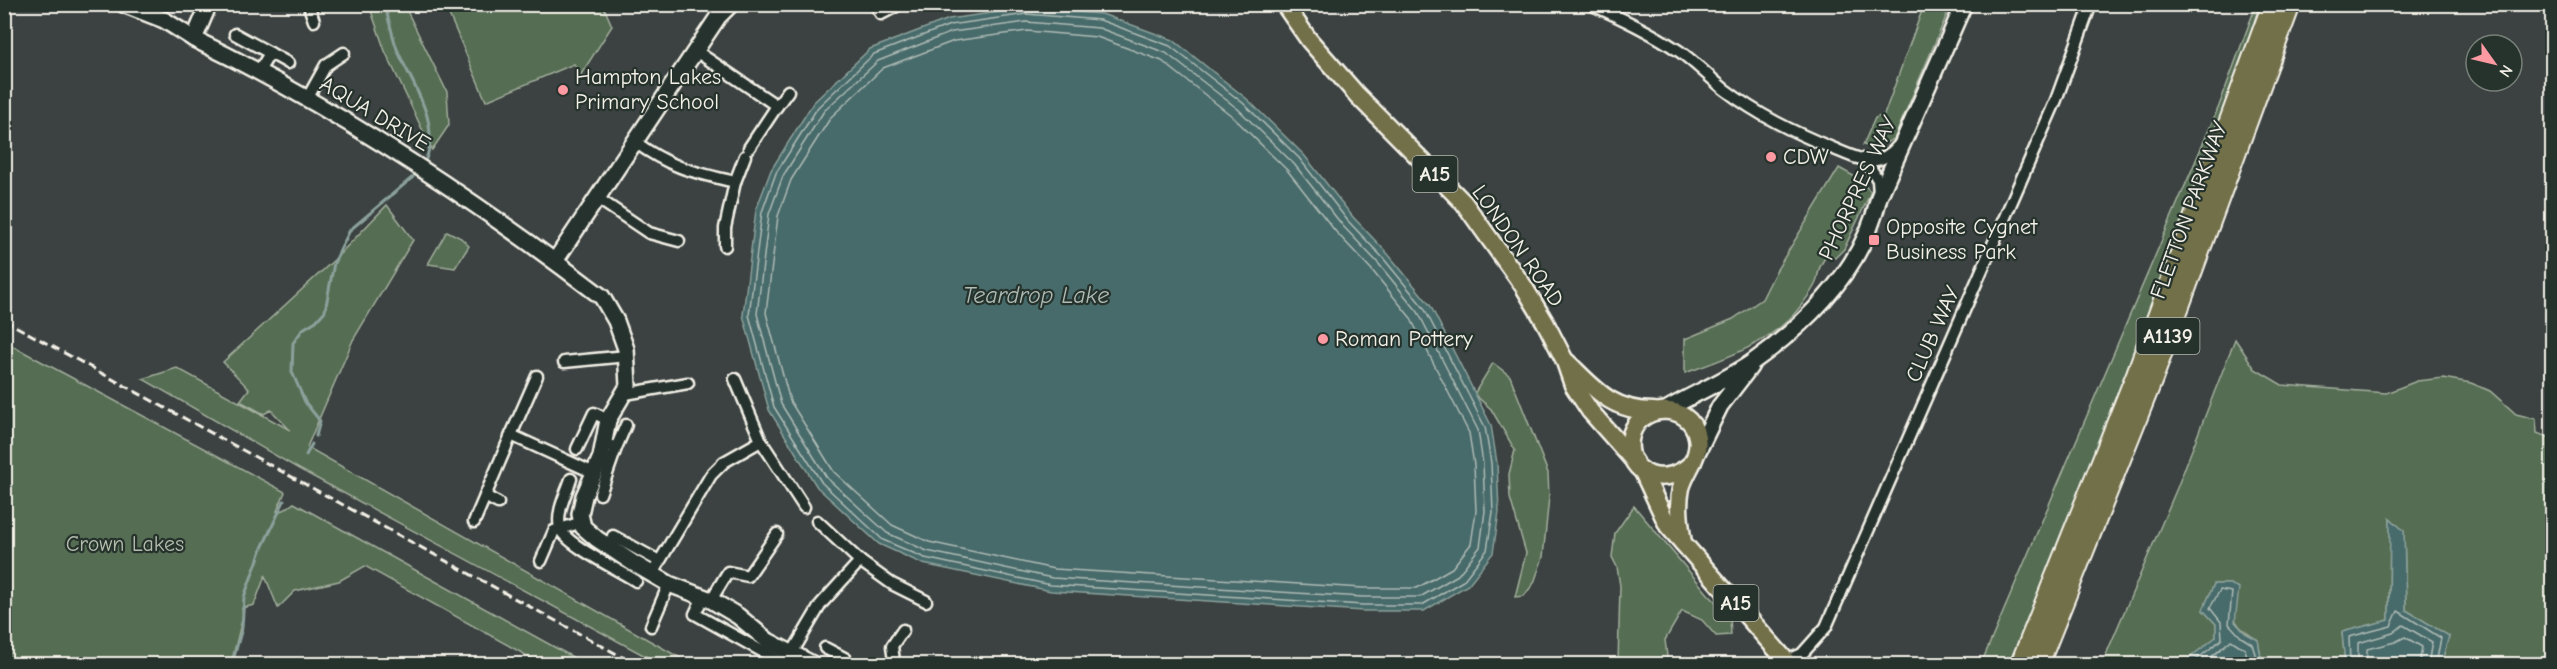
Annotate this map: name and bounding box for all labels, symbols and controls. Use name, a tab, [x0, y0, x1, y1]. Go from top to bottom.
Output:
north arrow	[2464, 33, 2524, 93]
text: N	[2495, 61, 2516, 80]
place label: Hampton Lakes Primary School	[575, 64, 721, 115]
street label: AQUA DRIVE	[315, 71, 435, 157]
marker: Hampton Lakes Primary School	[556, 83, 570, 97]
street label: PHORPRES WAY	[1813, 112, 1903, 264]
street label: FLETTON PARKWAY	[2145, 118, 2233, 302]
place label: CDW	[1783, 144, 1829, 170]
marker: CDW	[1764, 150, 1778, 164]
road number: A15	[1412, 156, 1458, 192]
street label: LONDON ROAD	[1466, 180, 1570, 312]
place label: Opposite Cygnet Business Park	[1886, 214, 2038, 265]
marker: Opposite Cygnet Business Park	[1867, 233, 1881, 247]
water label: Teardrop Lake	[963, 281, 1109, 309]
street label: CLUB WAY	[1900, 282, 1966, 386]
road number: A1139	[2136, 318, 2200, 354]
place label: Roman Pottery	[1335, 326, 1473, 352]
marker: Roman Pottery	[1316, 332, 1330, 346]
park label: Crown Lakes	[66, 531, 184, 557]
road number: A15	[1714, 585, 1758, 621]

